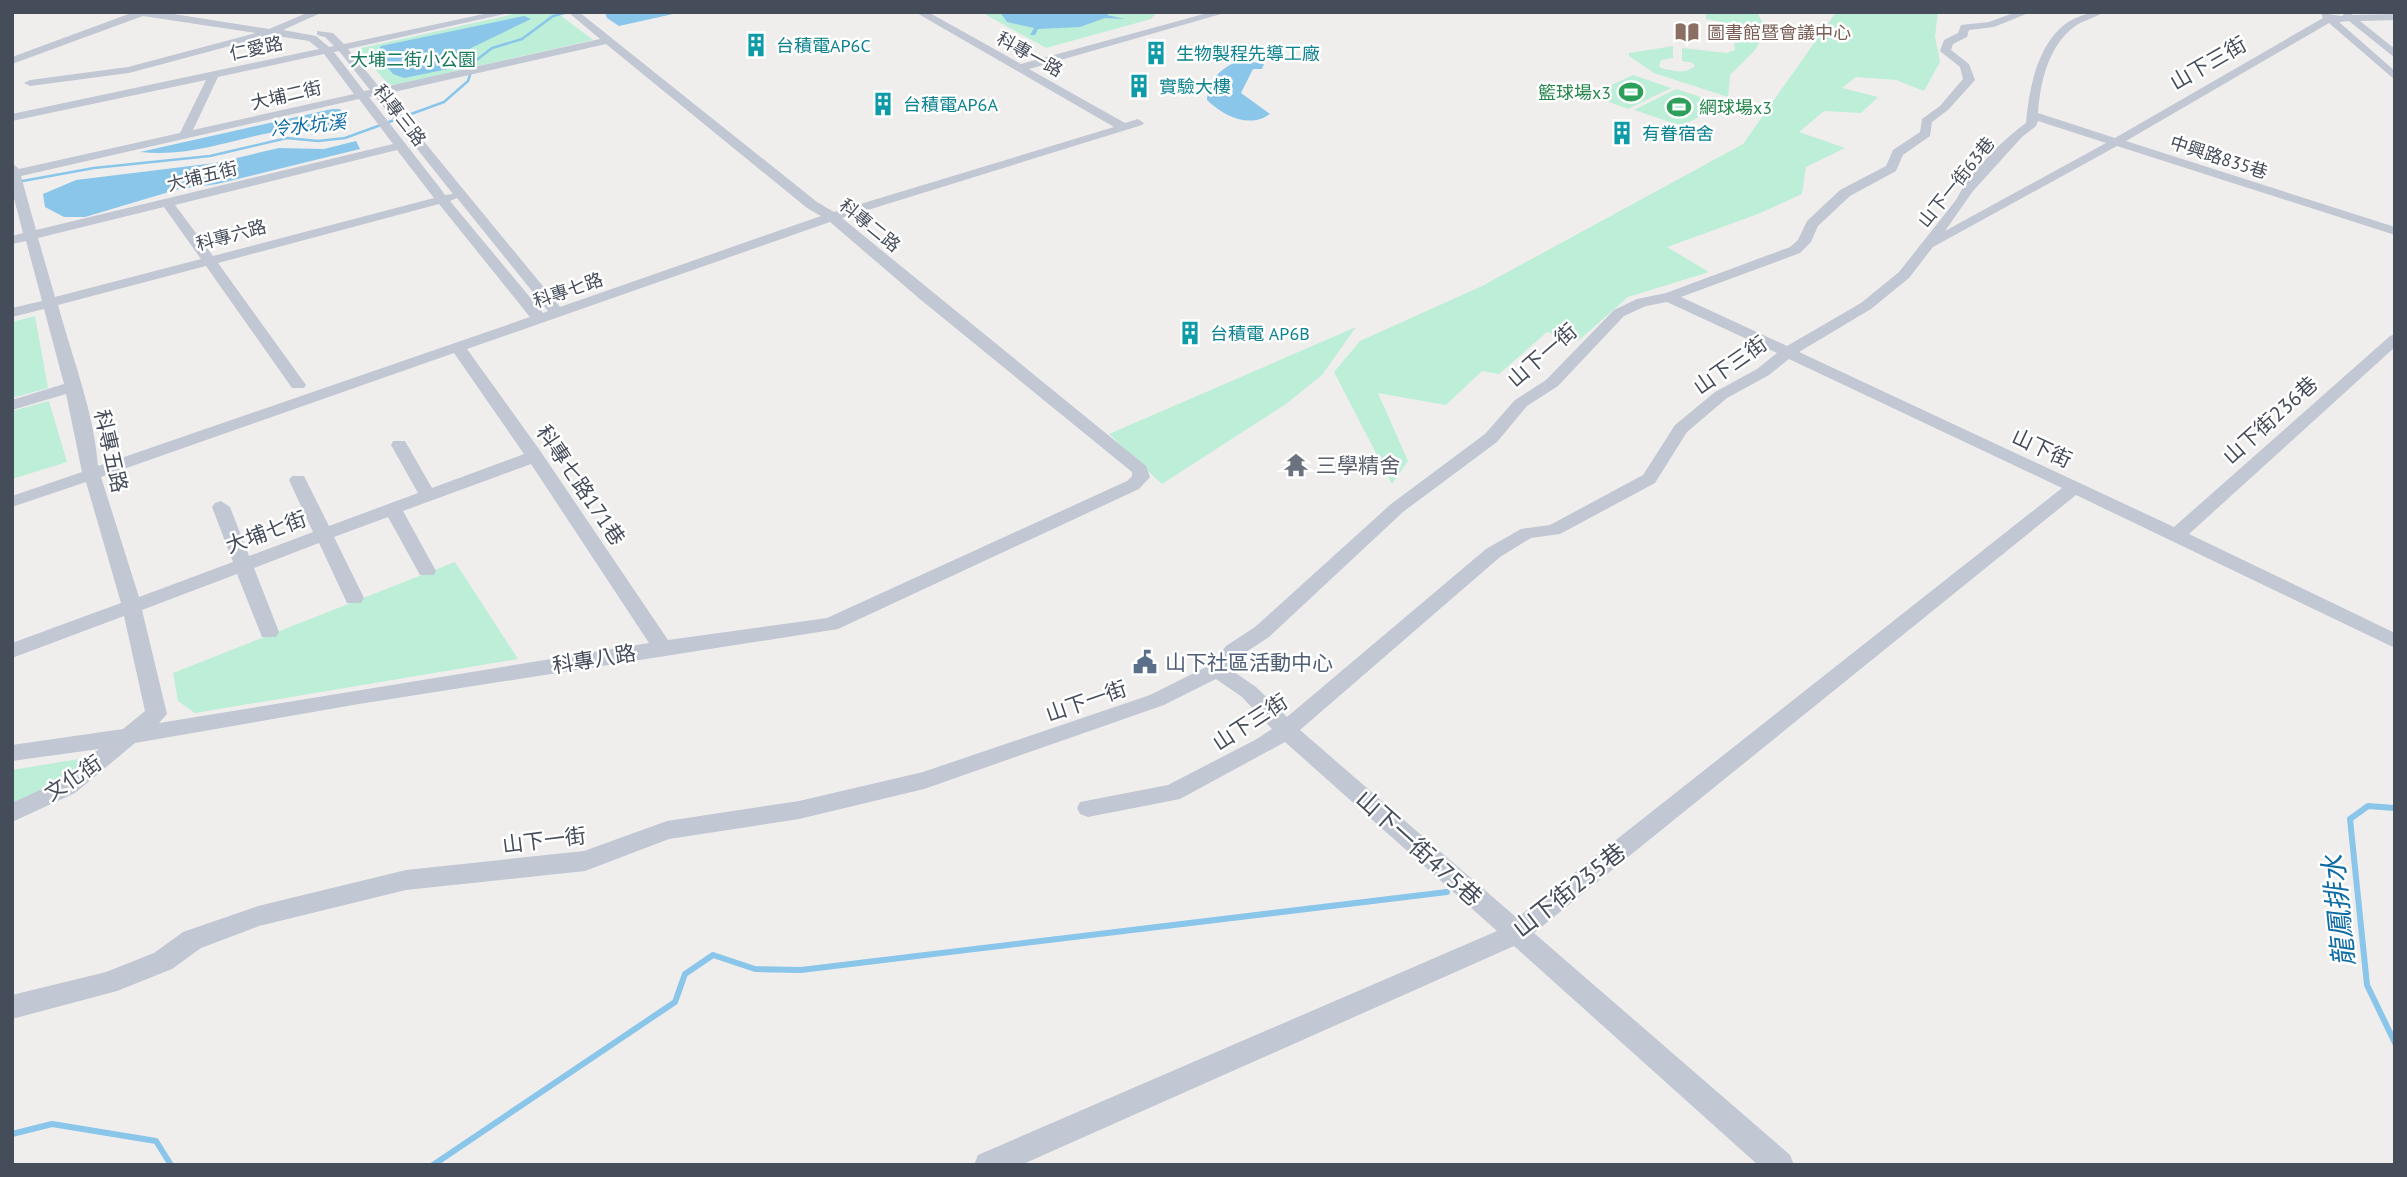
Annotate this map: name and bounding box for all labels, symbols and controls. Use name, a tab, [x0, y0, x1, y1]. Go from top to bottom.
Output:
library icon: 圖書館暨會議中心	[1673, 18, 1701, 46]
place label: 圖書館暨會議中心	[1707, 21, 1851, 44]
street label: 科專一路	[993, 26, 1067, 82]
street label: 山下三街	[2165, 30, 2251, 96]
street label: 仁愛路	[227, 31, 285, 65]
building icon: 台積電AP6C	[742, 31, 770, 59]
place label: 台積電AP6C	[776, 34, 871, 57]
building icon: 生物製程先導工廠	[1142, 39, 1170, 67]
place label: 生物製程先導工廠	[1176, 42, 1320, 65]
park label: 大埔二街小公園	[350, 48, 476, 71]
building icon: 實驗大樓	[1125, 72, 1153, 100]
place label: 實驗大樓	[1159, 75, 1231, 98]
street label: 大埔二街	[248, 76, 324, 114]
sports icon: 籃球場x3	[1617, 78, 1645, 106]
street label: 科專三路	[369, 80, 431, 150]
place label: 籃球場x3	[1538, 81, 1611, 104]
building icon: 台積電AP6A	[869, 90, 897, 118]
place label: 台積電AP6A	[903, 93, 998, 116]
sports icon: 網球場x3	[1665, 93, 1693, 121]
place label: 網球場x3	[1699, 96, 1772, 119]
water label: 冷水坑溪	[269, 109, 350, 141]
building icon: 有眷宿舍	[1608, 119, 1636, 147]
place label: 有眷宿舍	[1642, 122, 1714, 145]
street label: 中興路835巷	[2167, 130, 2271, 184]
street label: 山下一街63巷	[1913, 132, 1999, 232]
street label: 大埔五街	[164, 156, 240, 196]
street label: 科專二路	[835, 193, 905, 257]
street label: 科專六路	[193, 215, 269, 255]
street label: 科專七路	[530, 267, 606, 313]
street label: 山下一街	[1501, 317, 1583, 393]
building icon: 台積電 AP6B	[1176, 319, 1204, 347]
place label: 台積電 AP6B	[1210, 322, 1310, 345]
street label: 山下三街	[1688, 330, 1772, 400]
street label: 山下街236巷	[2217, 370, 2323, 470]
street label: 科專五路	[88, 407, 134, 495]
street label: 科專七路171巷	[531, 420, 631, 550]
street label: 山下街	[2008, 422, 2076, 474]
temple icon: 三學精舍	[1282, 451, 1310, 479]
place label: 三學精舍	[1316, 452, 1400, 479]
street label: 大埔七街	[222, 505, 310, 559]
street label: 科專八路	[550, 639, 638, 679]
public building icon: 山下社區活動中心	[1131, 648, 1159, 676]
place label: 山下社區活動中心	[1165, 649, 1333, 676]
street label: 山下一街	[1042, 675, 1130, 727]
street label: 山下三街	[1207, 688, 1293, 756]
street label: 文化街	[39, 749, 107, 807]
street label: 山下一街475巷	[1349, 783, 1489, 913]
street label: 山下一街	[501, 821, 587, 859]
street label: 山下街235巷	[1506, 836, 1632, 944]
water label: 龍鳳排水	[2314, 851, 2362, 969]

